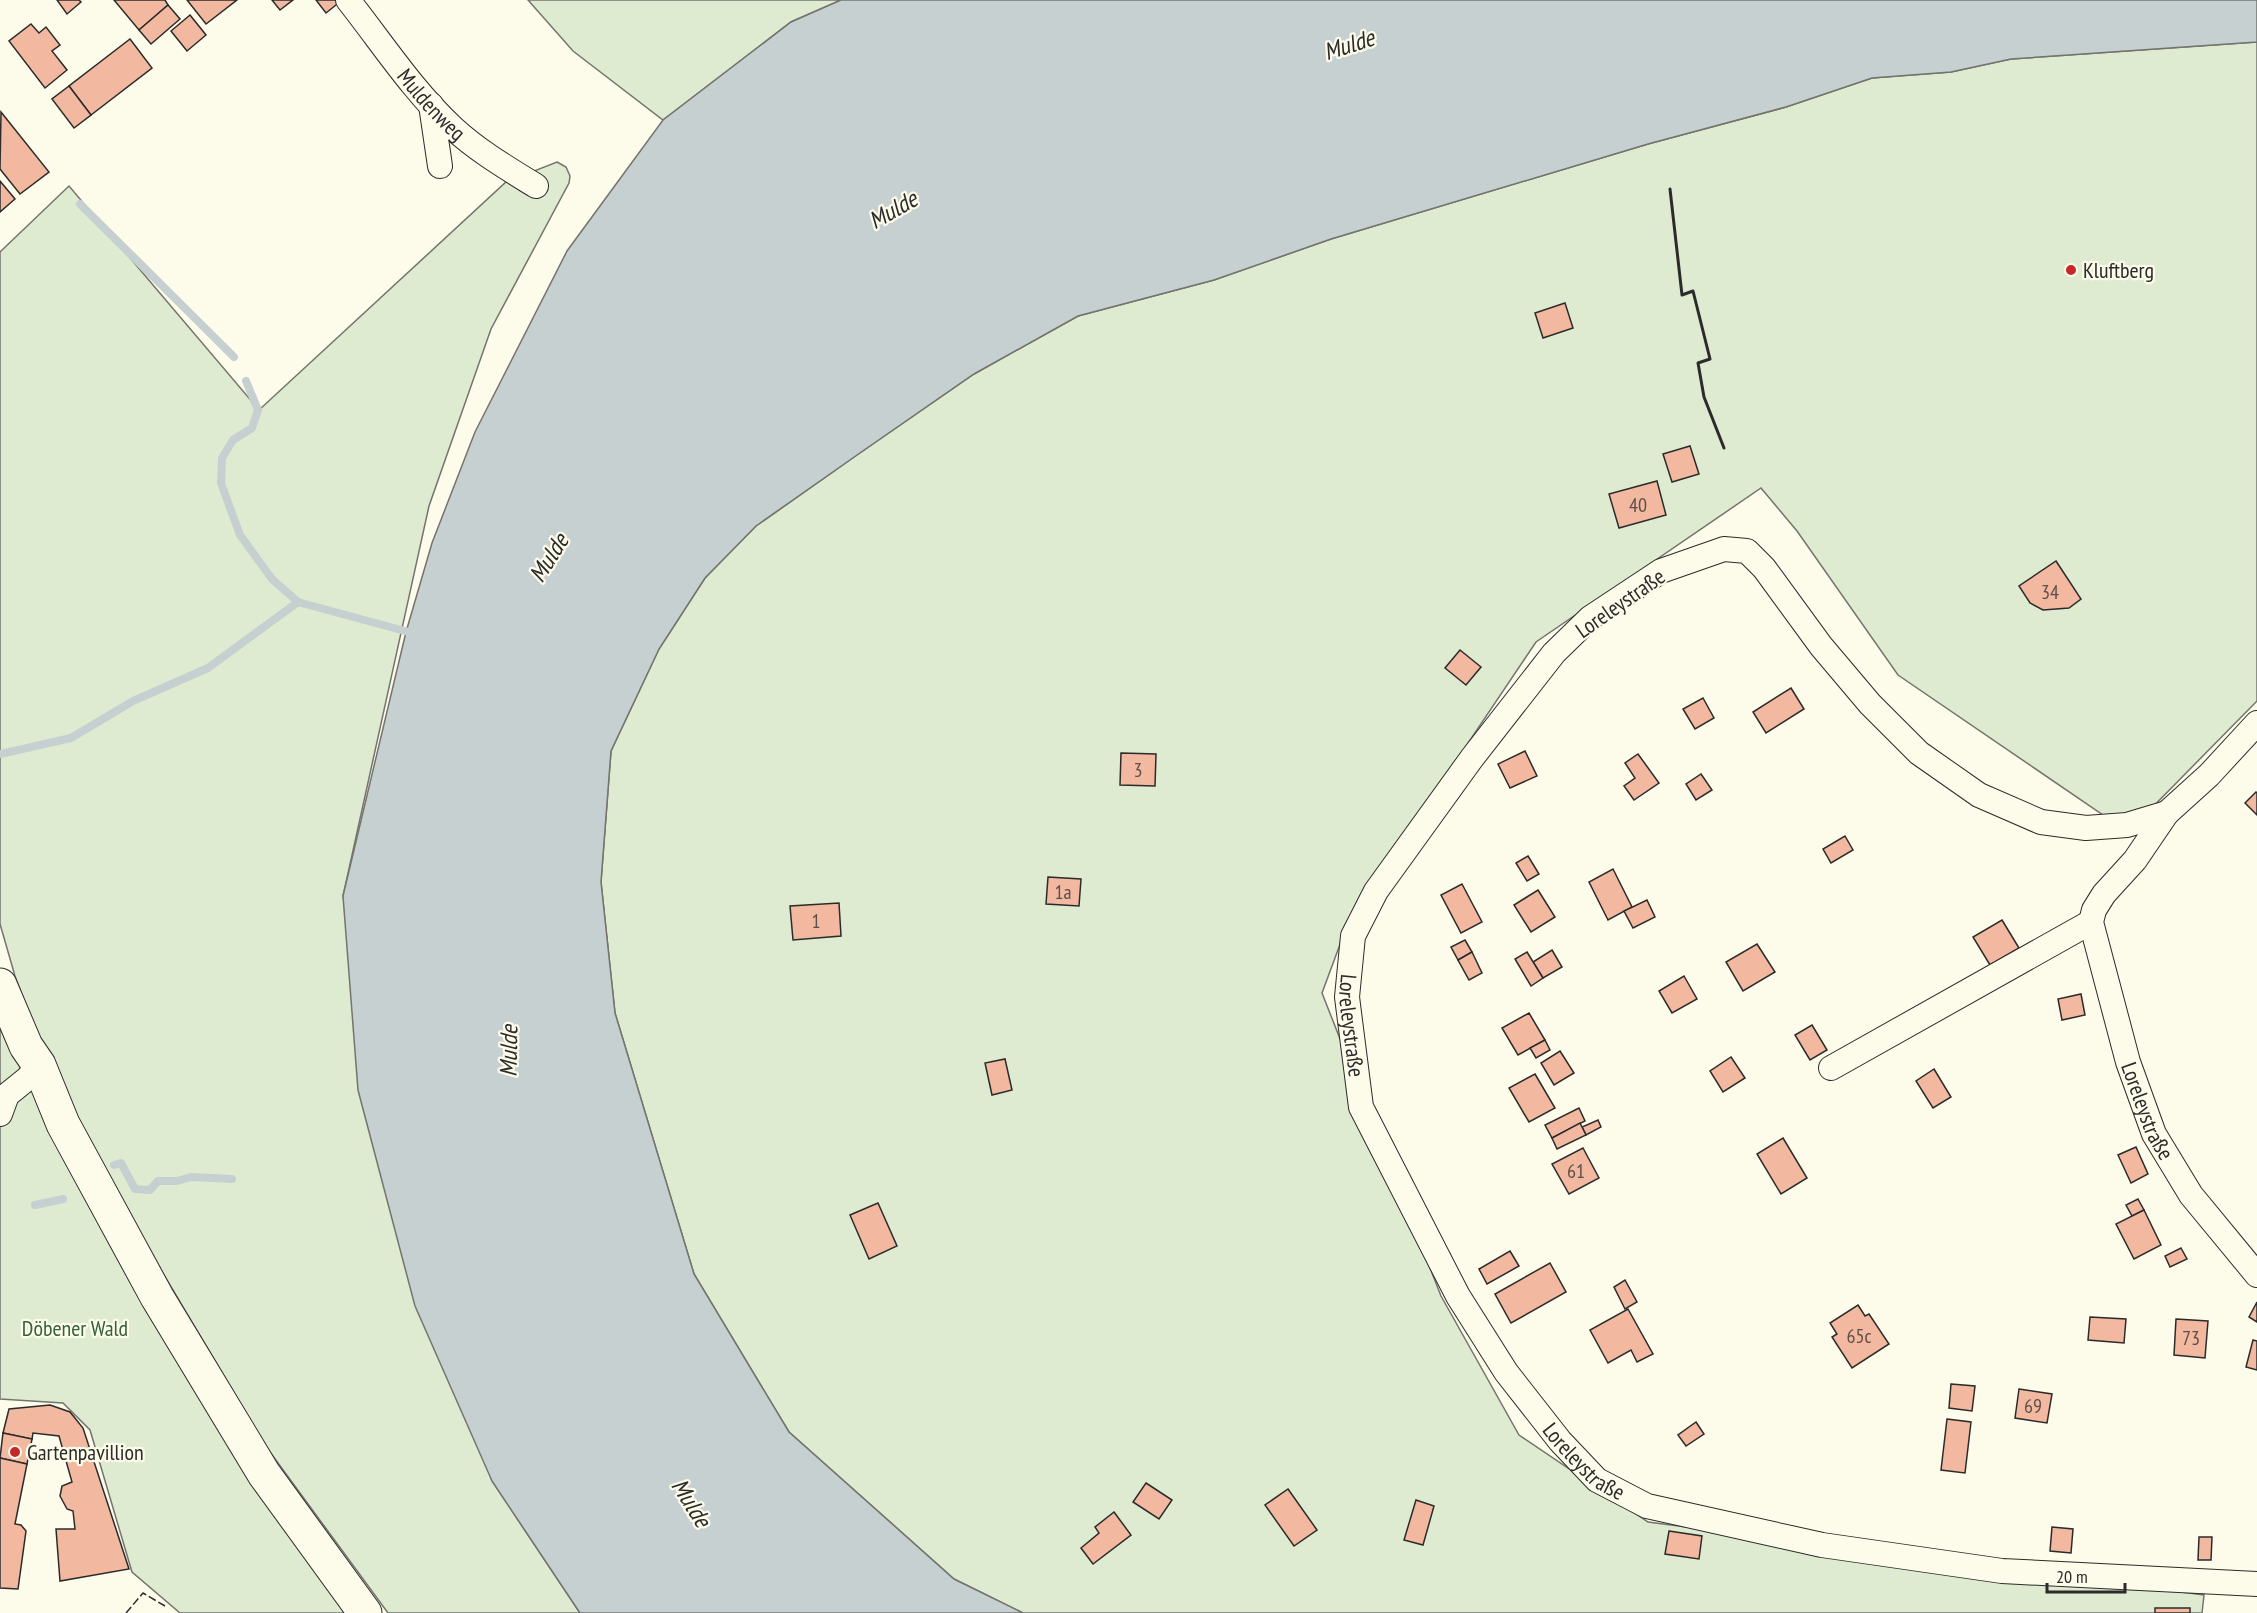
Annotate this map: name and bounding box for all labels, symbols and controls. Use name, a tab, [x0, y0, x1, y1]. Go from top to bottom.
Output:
water label: Mulde	[1320, 21, 1380, 67]
street label: Muldenweg	[391, 63, 471, 147]
water label: Mulde	[863, 182, 925, 236]
place label: Kluftberg	[2083, 256, 2154, 284]
marker: Kluftberg	[2064, 263, 2078, 277]
house number: 40	[1629, 492, 1647, 518]
water label: Mulde	[522, 526, 576, 588]
street label: Loreleystraße	[1570, 562, 1670, 644]
house number: 34	[2041, 579, 2059, 605]
house number: 3	[1134, 757, 1143, 783]
house number: 1a	[1055, 879, 1072, 905]
house number: 1	[812, 908, 821, 934]
street label: Loreleystraße	[1333, 973, 1371, 1078]
water label: Mulde	[493, 1023, 524, 1077]
street label: Loreleystraße	[2115, 1058, 2180, 1165]
house number: 61	[1567, 1158, 1585, 1184]
park label: Döbener Wald	[22, 1314, 128, 1342]
house number: 65c	[1846, 1323, 1872, 1349]
house number: 73	[2182, 1325, 2200, 1351]
house number: 69	[2024, 1393, 2042, 1419]
street label: Loreleystraße	[1537, 1417, 1630, 1506]
place label: Gartenpavillion	[27, 1438, 144, 1466]
marker: Gartenpavillion	[8, 1445, 22, 1459]
water label: Mulde	[665, 1473, 719, 1535]
scale bar	[2047, 1556, 2125, 1594]
text: 20 m	[2056, 1565, 2088, 1588]

